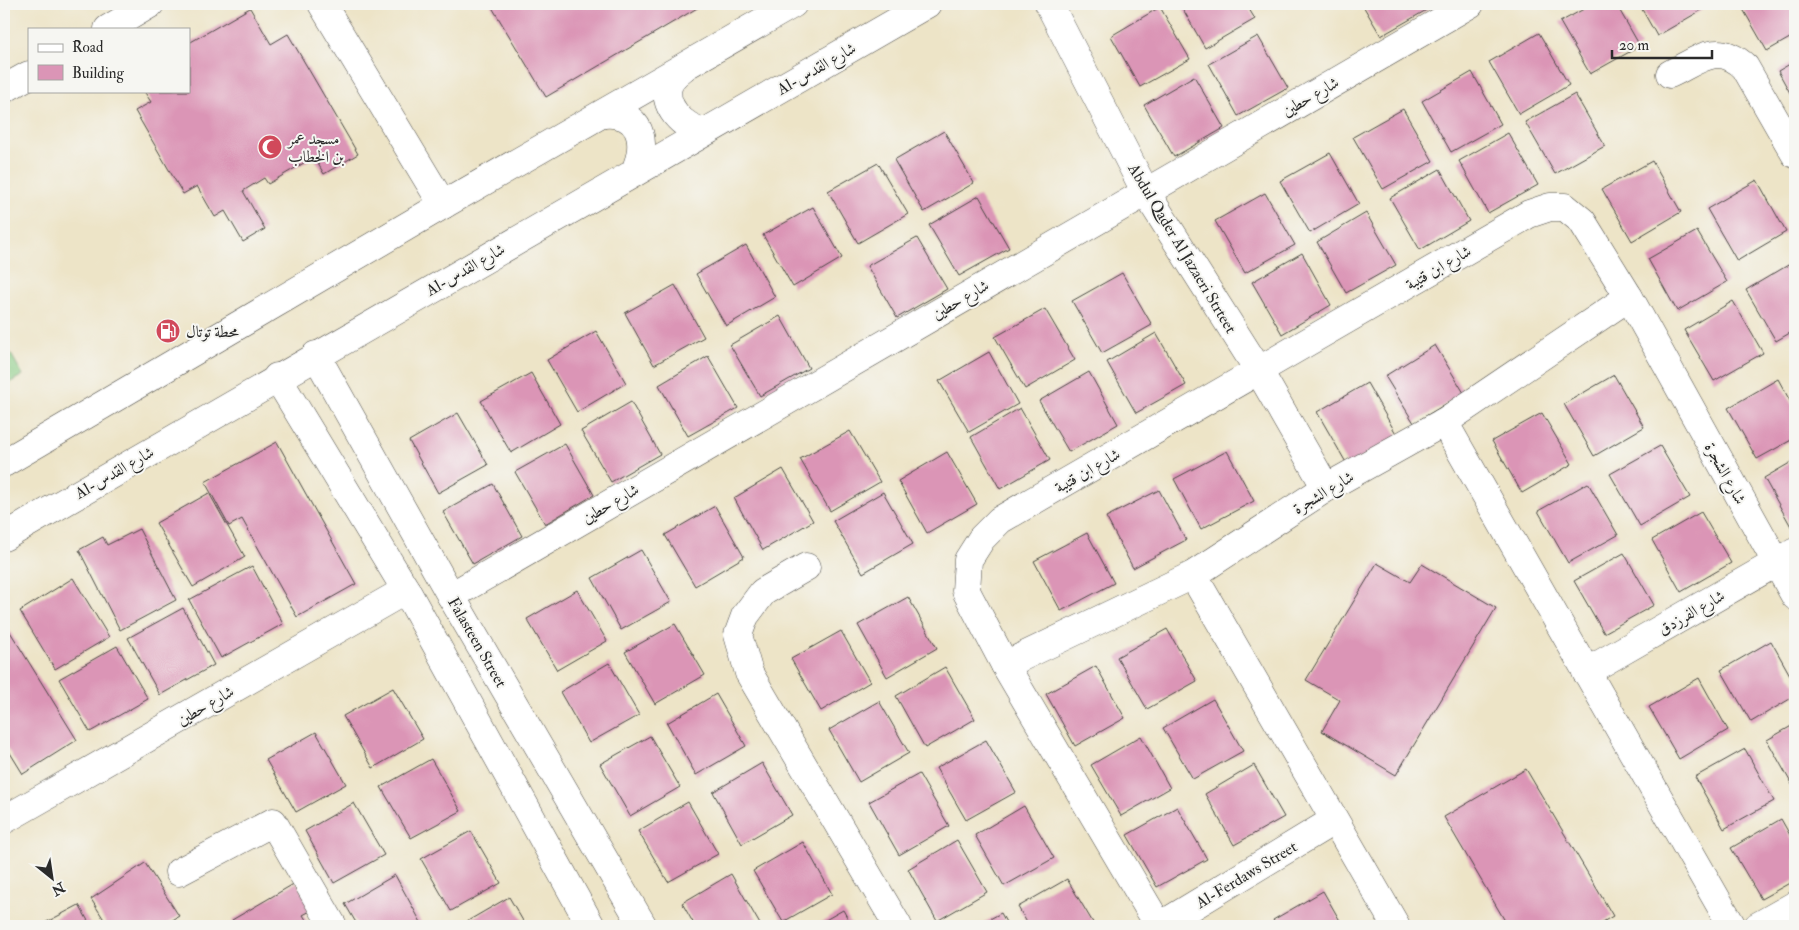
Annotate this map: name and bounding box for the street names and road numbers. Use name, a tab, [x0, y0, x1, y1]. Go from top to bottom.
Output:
street label: Al-شارع القدس	[773, 38, 861, 103]
street label: شارع حطين	[1278, 73, 1344, 124]
street label: Abdul Qader Al Jazaeri Strteet	[1122, 159, 1241, 337]
street label: Al-شارع القدس	[422, 239, 510, 304]
street label: شارع ابن قتيبة	[1402, 241, 1476, 297]
street label: شارع حطين	[928, 276, 994, 327]
street label: شارع الشجرة	[1697, 439, 1750, 509]
street label: Al-شارع القدس	[71, 442, 159, 507]
street label: شارع ابن قتيبة	[1051, 444, 1125, 500]
street label: شارع الشجرة	[1289, 467, 1359, 521]
street label: شارع حطين	[578, 480, 644, 531]
street label: شارع الفرزدق	[1655, 586, 1730, 643]
street label: Falasteen Street	[443, 594, 511, 691]
street label: شارع حطين	[173, 682, 239, 733]
street label: Al-Ferdaws Street	[1191, 837, 1301, 914]

